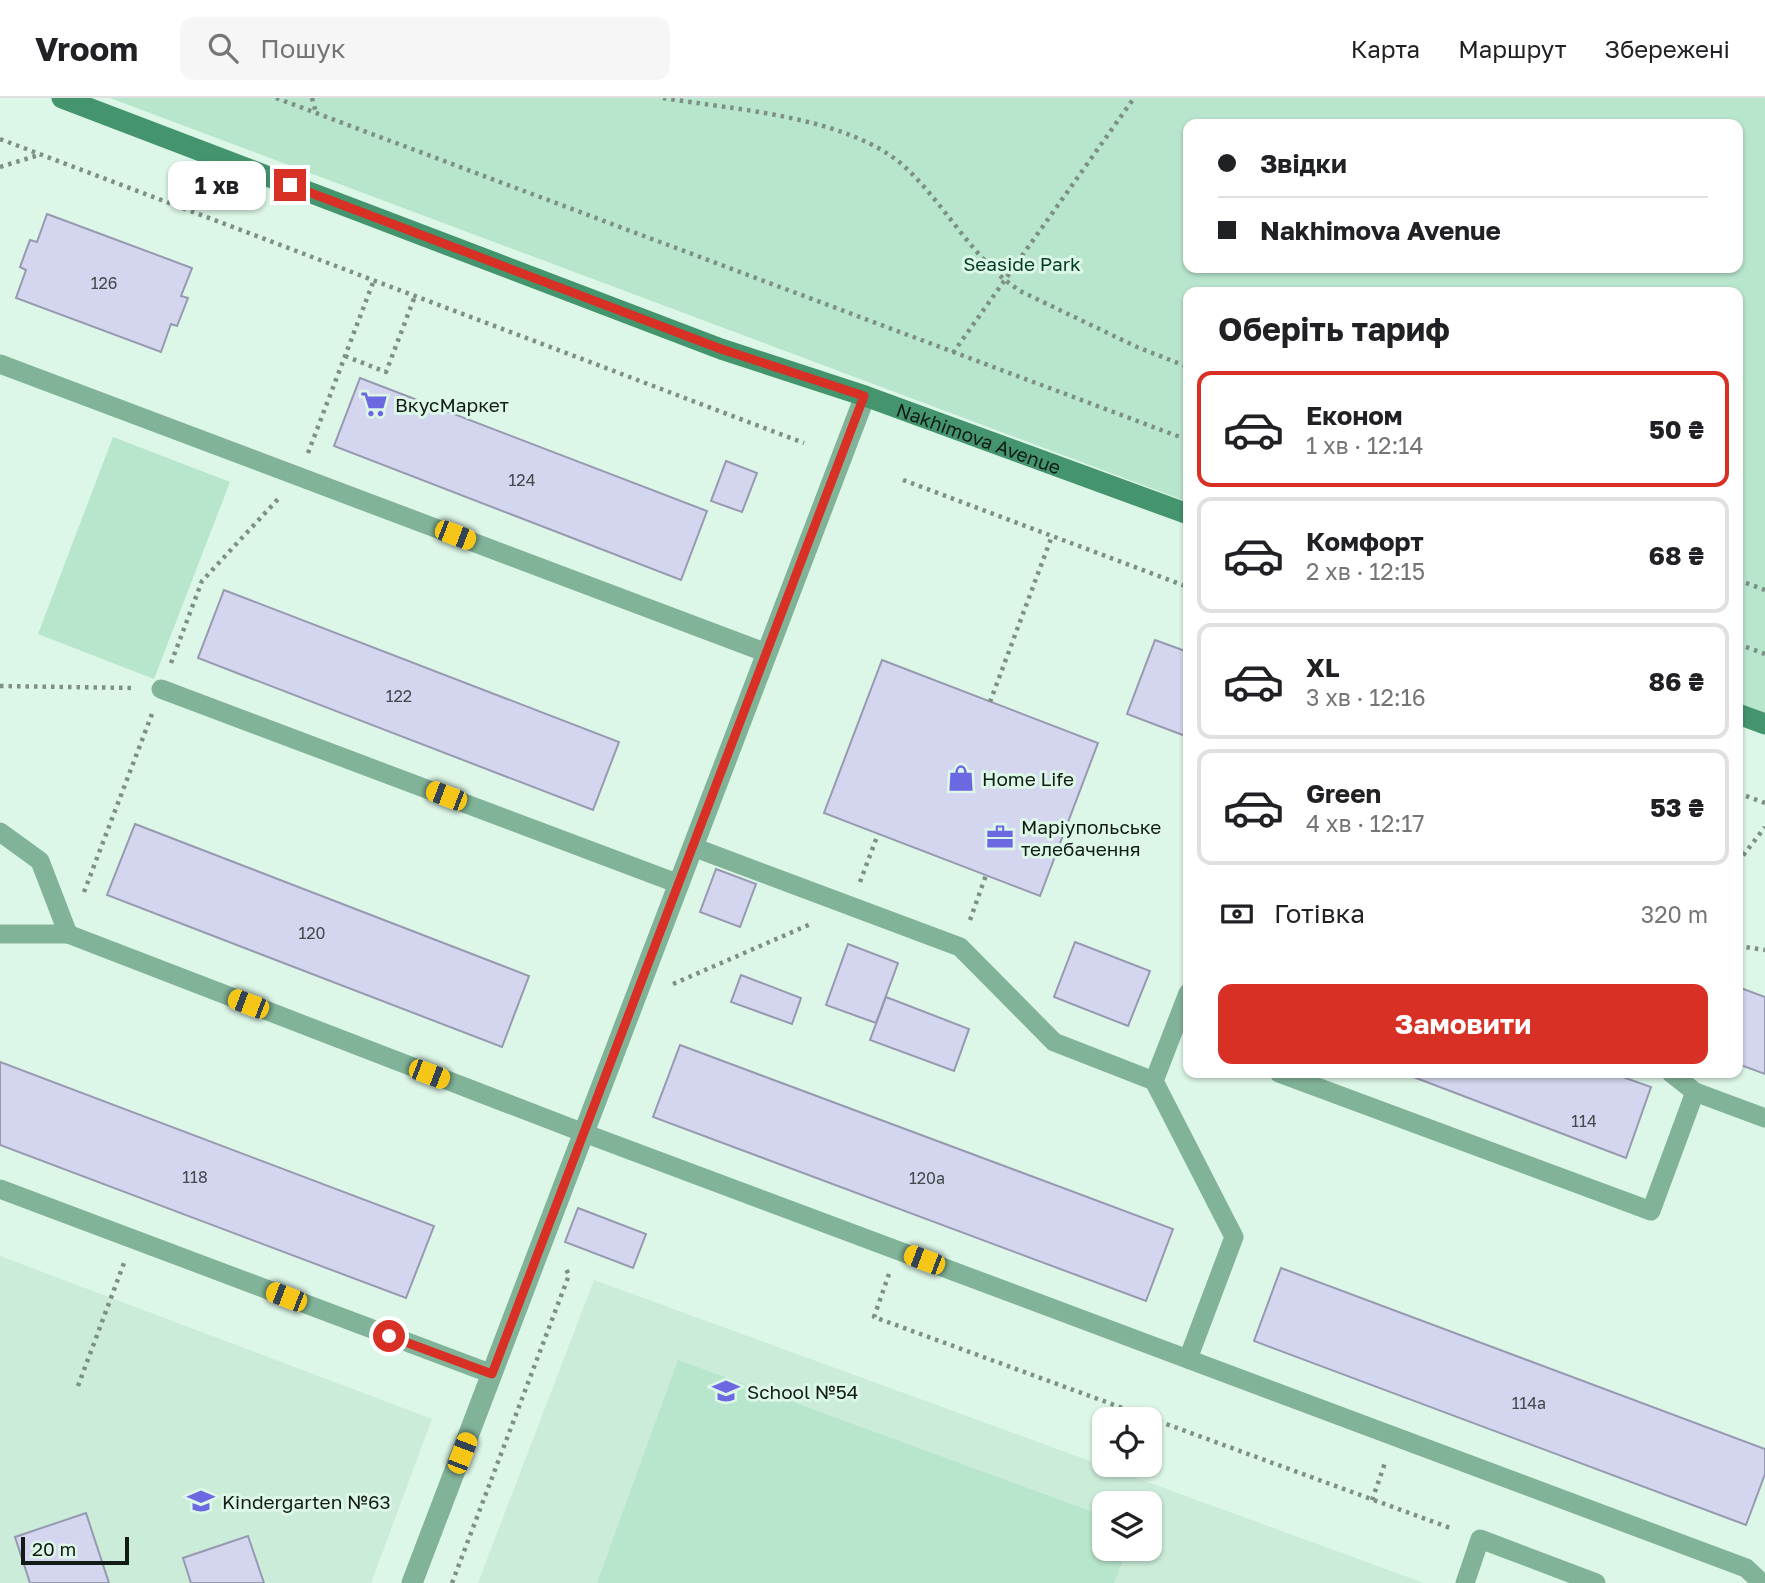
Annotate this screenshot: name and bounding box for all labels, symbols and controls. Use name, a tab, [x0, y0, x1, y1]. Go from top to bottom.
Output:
search box	[180, 17, 670, 80]
text: Vroom	[35, 29, 138, 68]
icon: search	[204, 29, 242, 67]
text: Пошук	[260, 33, 346, 64]
text: Карта	[1351, 34, 1420, 63]
text: Маршрут	[1458, 34, 1567, 63]
text: Збережені	[1605, 34, 1730, 63]
text: Звідки	[1260, 148, 1347, 179]
callout: 1 хв	[168, 160, 266, 210]
route end	[274, 169, 306, 201]
text: 1 хв	[195, 171, 239, 199]
text: Nakhimova Avenue	[1260, 215, 1501, 246]
park label: Seaside Park	[963, 252, 1081, 275]
house number: 126	[91, 273, 117, 293]
text: Оберіть тариф	[1218, 310, 1450, 348]
supermarket icon: ВкусМаркет	[359, 389, 389, 419]
place label: ВкусМаркет	[395, 393, 509, 416]
street label: Nakhimova Avenue	[894, 397, 1064, 478]
icon: car	[1222, 398, 1285, 461]
text: Економ	[1306, 400, 1403, 431]
text: 50 ₴	[1649, 414, 1704, 445]
text: 1 хв · 12:14	[1306, 431, 1424, 459]
house number: 124	[509, 470, 535, 490]
car	[432, 518, 479, 552]
icon: car	[1222, 524, 1285, 587]
text: Комфорт	[1306, 526, 1424, 557]
text: 68 ₴	[1648, 540, 1704, 571]
text: 2 хв · 12:15	[1306, 557, 1425, 585]
icon: car	[1222, 650, 1285, 713]
text: XL	[1306, 652, 1340, 683]
text: 86 ₴	[1648, 666, 1704, 697]
text: 3 хв · 12:16	[1306, 683, 1426, 711]
house number: 122	[386, 686, 412, 706]
shop icon: Home Life	[946, 763, 976, 793]
place label: Home Life	[982, 767, 1074, 790]
icon: car	[1222, 776, 1285, 839]
text: Green	[1306, 778, 1381, 809]
car	[423, 779, 470, 813]
text: 53 ₴	[1650, 792, 1704, 823]
text: 4 хв · 12:17	[1306, 809, 1425, 837]
place label: Маріупольське телебачення	[1021, 815, 1161, 860]
office icon: Маріупольське телебачення	[985, 822, 1015, 852]
icon: cash	[1218, 895, 1256, 933]
text: Готівка	[1274, 898, 1365, 929]
text: 320 m	[1641, 900, 1708, 928]
house number: 120	[299, 923, 325, 943]
button: Замовити	[1218, 984, 1708, 1064]
car	[225, 987, 272, 1021]
car	[406, 1057, 453, 1091]
house number: 114	[1571, 1111, 1597, 1131]
house number: 118	[182, 1167, 208, 1187]
house number: 120а	[909, 1168, 945, 1188]
car	[901, 1243, 948, 1277]
car	[263, 1280, 310, 1314]
route start	[373, 1320, 405, 1352]
school or university icon: School №54	[711, 1376, 741, 1406]
place label: School №54	[747, 1380, 858, 1403]
house number: 114а	[1512, 1393, 1546, 1413]
map controls	[1092, 1407, 1162, 1561]
button: locate	[1092, 1407, 1162, 1477]
car	[445, 1430, 480, 1476]
school or university icon: Kindergarten №63	[186, 1486, 216, 1516]
place label: Kindergarten №63	[222, 1490, 391, 1513]
button: layers	[1092, 1491, 1162, 1561]
scale bar	[21, 1534, 130, 1566]
text: 20 m	[32, 1537, 76, 1560]

